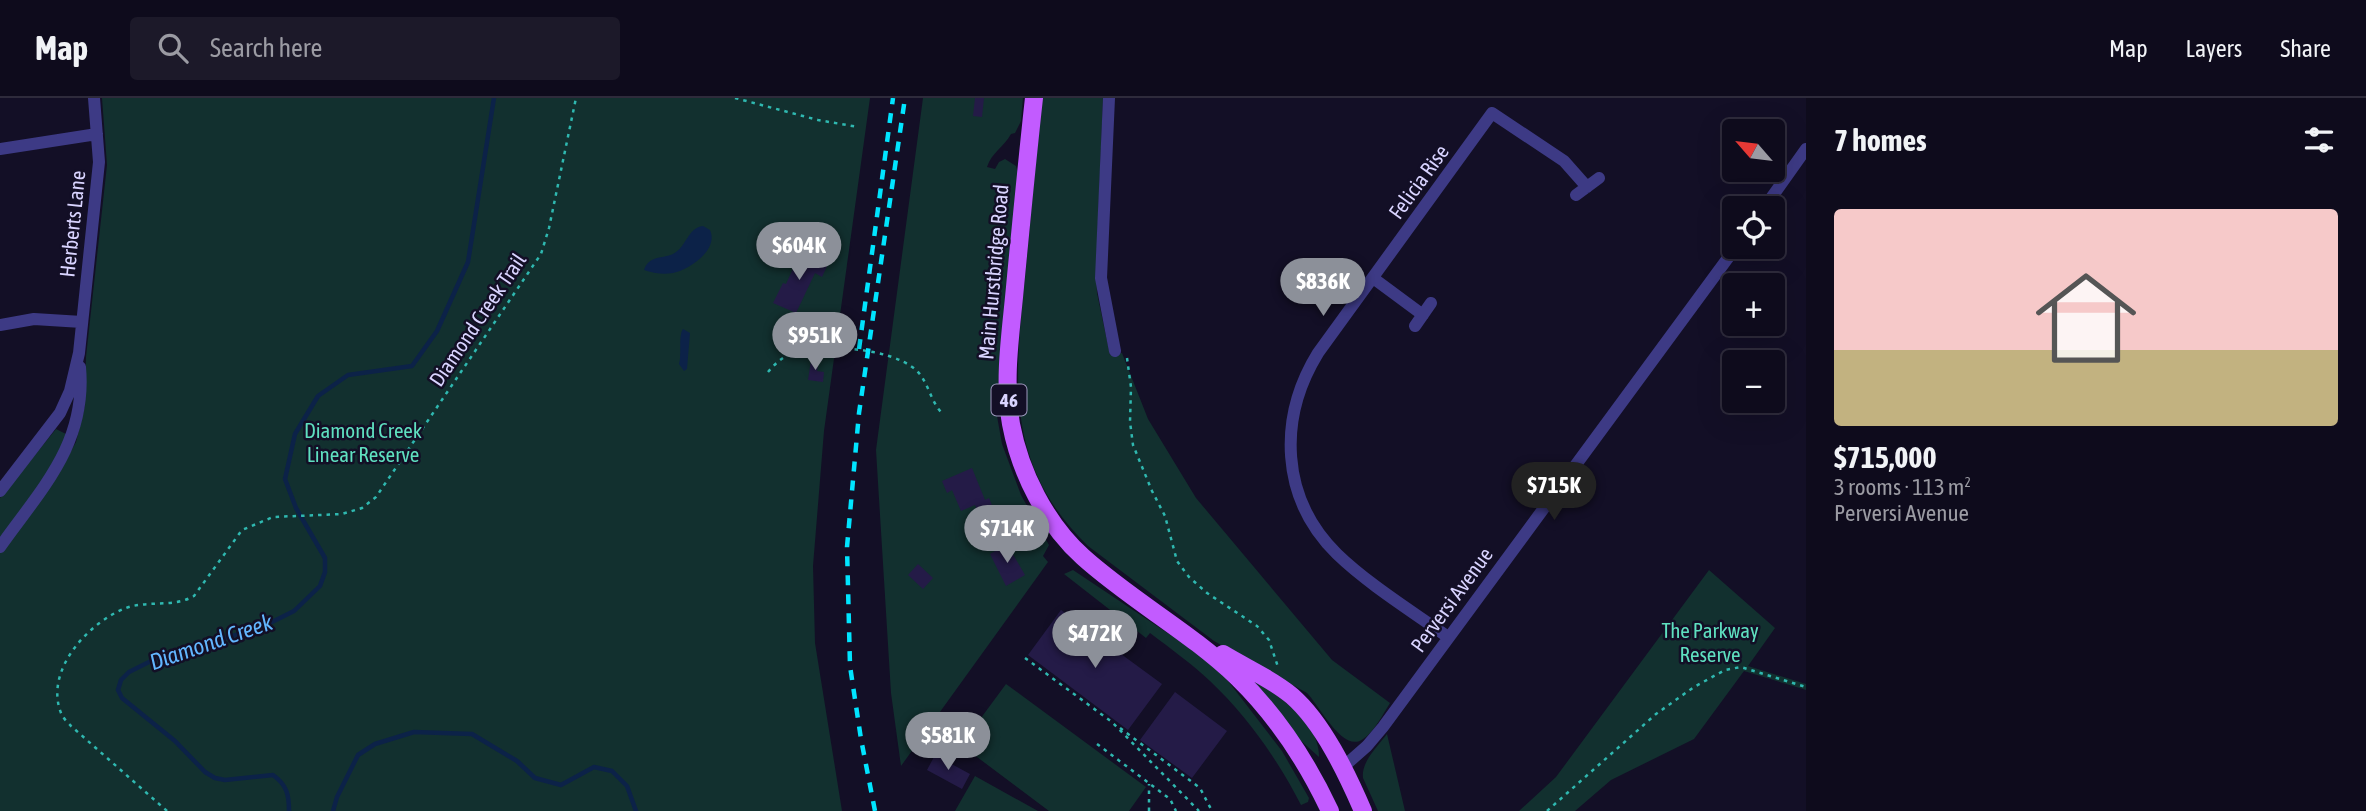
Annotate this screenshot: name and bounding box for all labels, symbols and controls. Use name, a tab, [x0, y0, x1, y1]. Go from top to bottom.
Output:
search box	[130, 17, 620, 80]
text: Map	[35, 29, 88, 67]
icon: search	[154, 29, 192, 67]
text: Search here	[210, 33, 322, 63]
text: Map	[2109, 35, 2148, 62]
text: Layers	[2186, 35, 2242, 62]
text: Share	[2280, 35, 2331, 62]
north arrow	[1722, 119, 1785, 182]
map controls	[1722, 119, 1785, 413]
icon: filters	[2300, 121, 2338, 159]
text: 7 homes	[1834, 123, 1927, 157]
street label: Felicia Rise	[1383, 140, 1453, 223]
street label: Herberts Lane	[54, 169, 90, 279]
street label: Main Hurstbridge Road	[973, 183, 1013, 361]
button: locate	[1722, 196, 1785, 259]
pin: $604K	[750, 222, 848, 282]
text: $604K	[772, 232, 826, 258]
street label: Diamond Creek Trail	[424, 248, 531, 390]
icon: home	[2023, 255, 2149, 381]
pin: $836K	[1274, 258, 1372, 318]
text: $836K	[1296, 268, 1350, 294]
button: +	[1722, 273, 1785, 336]
pin: $951K	[766, 313, 864, 372]
text: $951K	[788, 322, 842, 348]
button: −	[1722, 350, 1785, 413]
road number: 46	[992, 384, 1026, 416]
park label: Diamond Creek Linear Reserve	[304, 418, 422, 466]
text: $715,000	[1834, 440, 1937, 474]
pin: $715K	[1505, 462, 1603, 522]
text: $715K	[1527, 472, 1581, 498]
text: 3 rooms · 113 m²	[1834, 474, 1971, 500]
text: Perversi Avenue	[1834, 500, 1969, 526]
pin: $714K	[958, 505, 1056, 565]
text: $714K	[980, 515, 1034, 541]
street label: Perversi Avenue	[1405, 543, 1497, 656]
water label: Diamond Creek	[146, 609, 277, 675]
pin: $472K	[1046, 610, 1144, 670]
park label: The Parkway Reserve	[1661, 618, 1759, 666]
text: $472K	[1068, 620, 1122, 646]
pin: $581K	[899, 712, 997, 772]
text: $581K	[921, 722, 975, 748]

